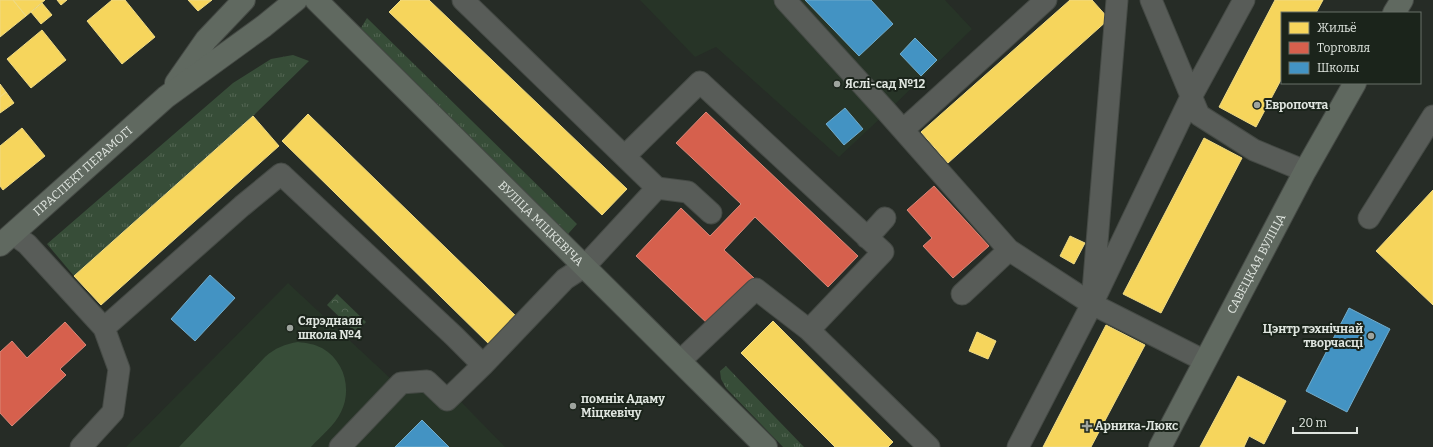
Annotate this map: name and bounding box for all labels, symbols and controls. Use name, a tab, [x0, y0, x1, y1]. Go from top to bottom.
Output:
legend	[1281, 12, 1421, 84]
text: Жильё	[1317, 21, 1357, 35]
text: Торговля	[1317, 41, 1371, 55]
text: Школы	[1317, 61, 1360, 75]
place label: Яслі-сад №12	[845, 77, 926, 91]
marker: Яслі-сад №12	[832, 79, 842, 89]
place label: Европочта	[1265, 98, 1328, 112]
marker: Европочта	[1252, 100, 1262, 110]
street label: ПРАСПЕКТ ПЕРАМОГІ	[31, 123, 135, 219]
street label: ВУЛІЦА МІЦКЕВІЧА	[495, 178, 587, 269]
street label: САВЕЦКАЯ ВУЛІЦА	[1224, 211, 1289, 316]
place label: Сярэднаяя школа №4	[298, 314, 362, 342]
place label: Цэнтр тэхнічнай творчасці	[1263, 322, 1363, 350]
marker: Сярэднаяя школа №4	[285, 323, 295, 333]
marker: Цэнтр тэхнічнай творчасці	[1366, 331, 1376, 341]
place label: помнік Адаму Міцкевічу	[581, 392, 665, 420]
marker: помнік Адаму Міцкевічу	[568, 401, 578, 411]
scale bar	[1293, 409, 1357, 435]
text: 20 m	[1299, 416, 1328, 430]
place label: Арника-Люкс	[1095, 419, 1178, 433]
marker: Арника-Люкс	[1082, 421, 1092, 431]

